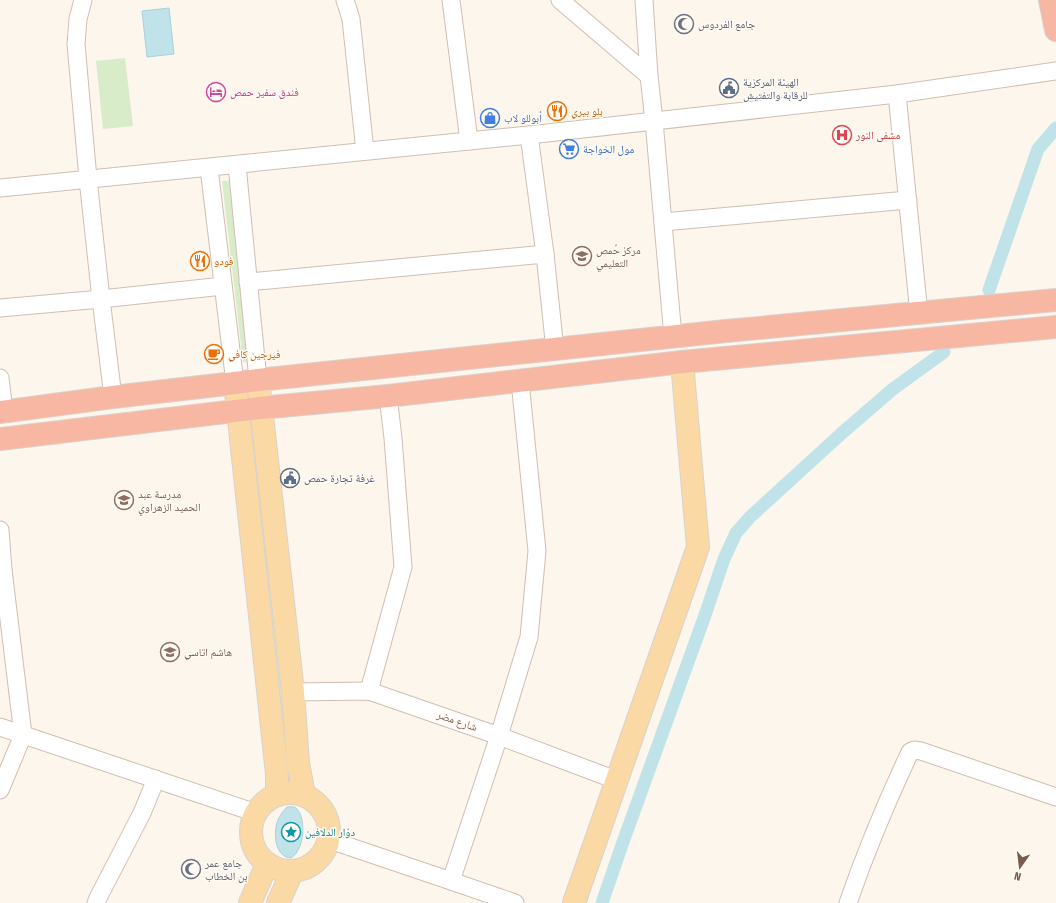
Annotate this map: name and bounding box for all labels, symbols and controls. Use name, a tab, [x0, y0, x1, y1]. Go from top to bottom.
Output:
mosque icon: جامع الفردوس	[673, 13, 695, 35]
place label: جامع الفردوس	[698, 18, 755, 31]
place label: الهيئة المركزية للرقابة والتفتيش	[743, 76, 808, 102]
public building icon: الهيئة المركزية للرقابة والتفتيش	[718, 77, 740, 99]
hotel icon: فندق سفير حمص	[205, 81, 227, 103]
place label: فندق سفير حمص	[230, 86, 299, 99]
restaurant icon: بلو بيري	[546, 100, 568, 122]
place label: بلو بيري	[571, 105, 603, 119]
shop icon: أبوللو لاب	[479, 107, 501, 129]
place label: أبوللو لاب	[504, 111, 542, 125]
hospital icon: مشفى النور	[831, 124, 853, 146]
place label: مشفى النور	[855, 129, 900, 142]
supermarket icon: مول الخواجة	[558, 138, 580, 160]
place label: مول الخواجة	[583, 143, 634, 156]
place label: مركز حُمص التعليمي	[596, 244, 641, 271]
school or university icon: مركز حُمص التعليمي	[571, 245, 593, 267]
restaurant icon: فودو	[189, 250, 211, 272]
place label: فودو	[214, 255, 234, 268]
cafe icon: فيرجين كافي	[203, 343, 225, 365]
place label: فيرجين كافي	[228, 348, 281, 362]
public building icon: غرفة تجارة حمص	[279, 467, 301, 489]
place label: غرفة تجارة حمص	[304, 472, 375, 485]
place label: مدرسة عبد الحميد الزهراوي	[138, 488, 201, 515]
school or university icon: مدرسة عبد الحميد الزهراوي	[113, 489, 135, 511]
school or university icon: هاشم اتاسي	[159, 641, 181, 663]
place label: هاشم اتاسي	[184, 646, 232, 660]
street label: شارع مضر	[434, 708, 479, 734]
place icon: دوّار الدلافين	[280, 821, 302, 843]
place label: دوّار الدلافين	[305, 826, 355, 839]
north arrow	[1000, 847, 1040, 887]
place label: جامع عمر بن الخطاب	[204, 857, 248, 883]
mosque icon: جامع عمر بن الخطاب	[180, 858, 202, 880]
text: N	[1013, 869, 1022, 883]

